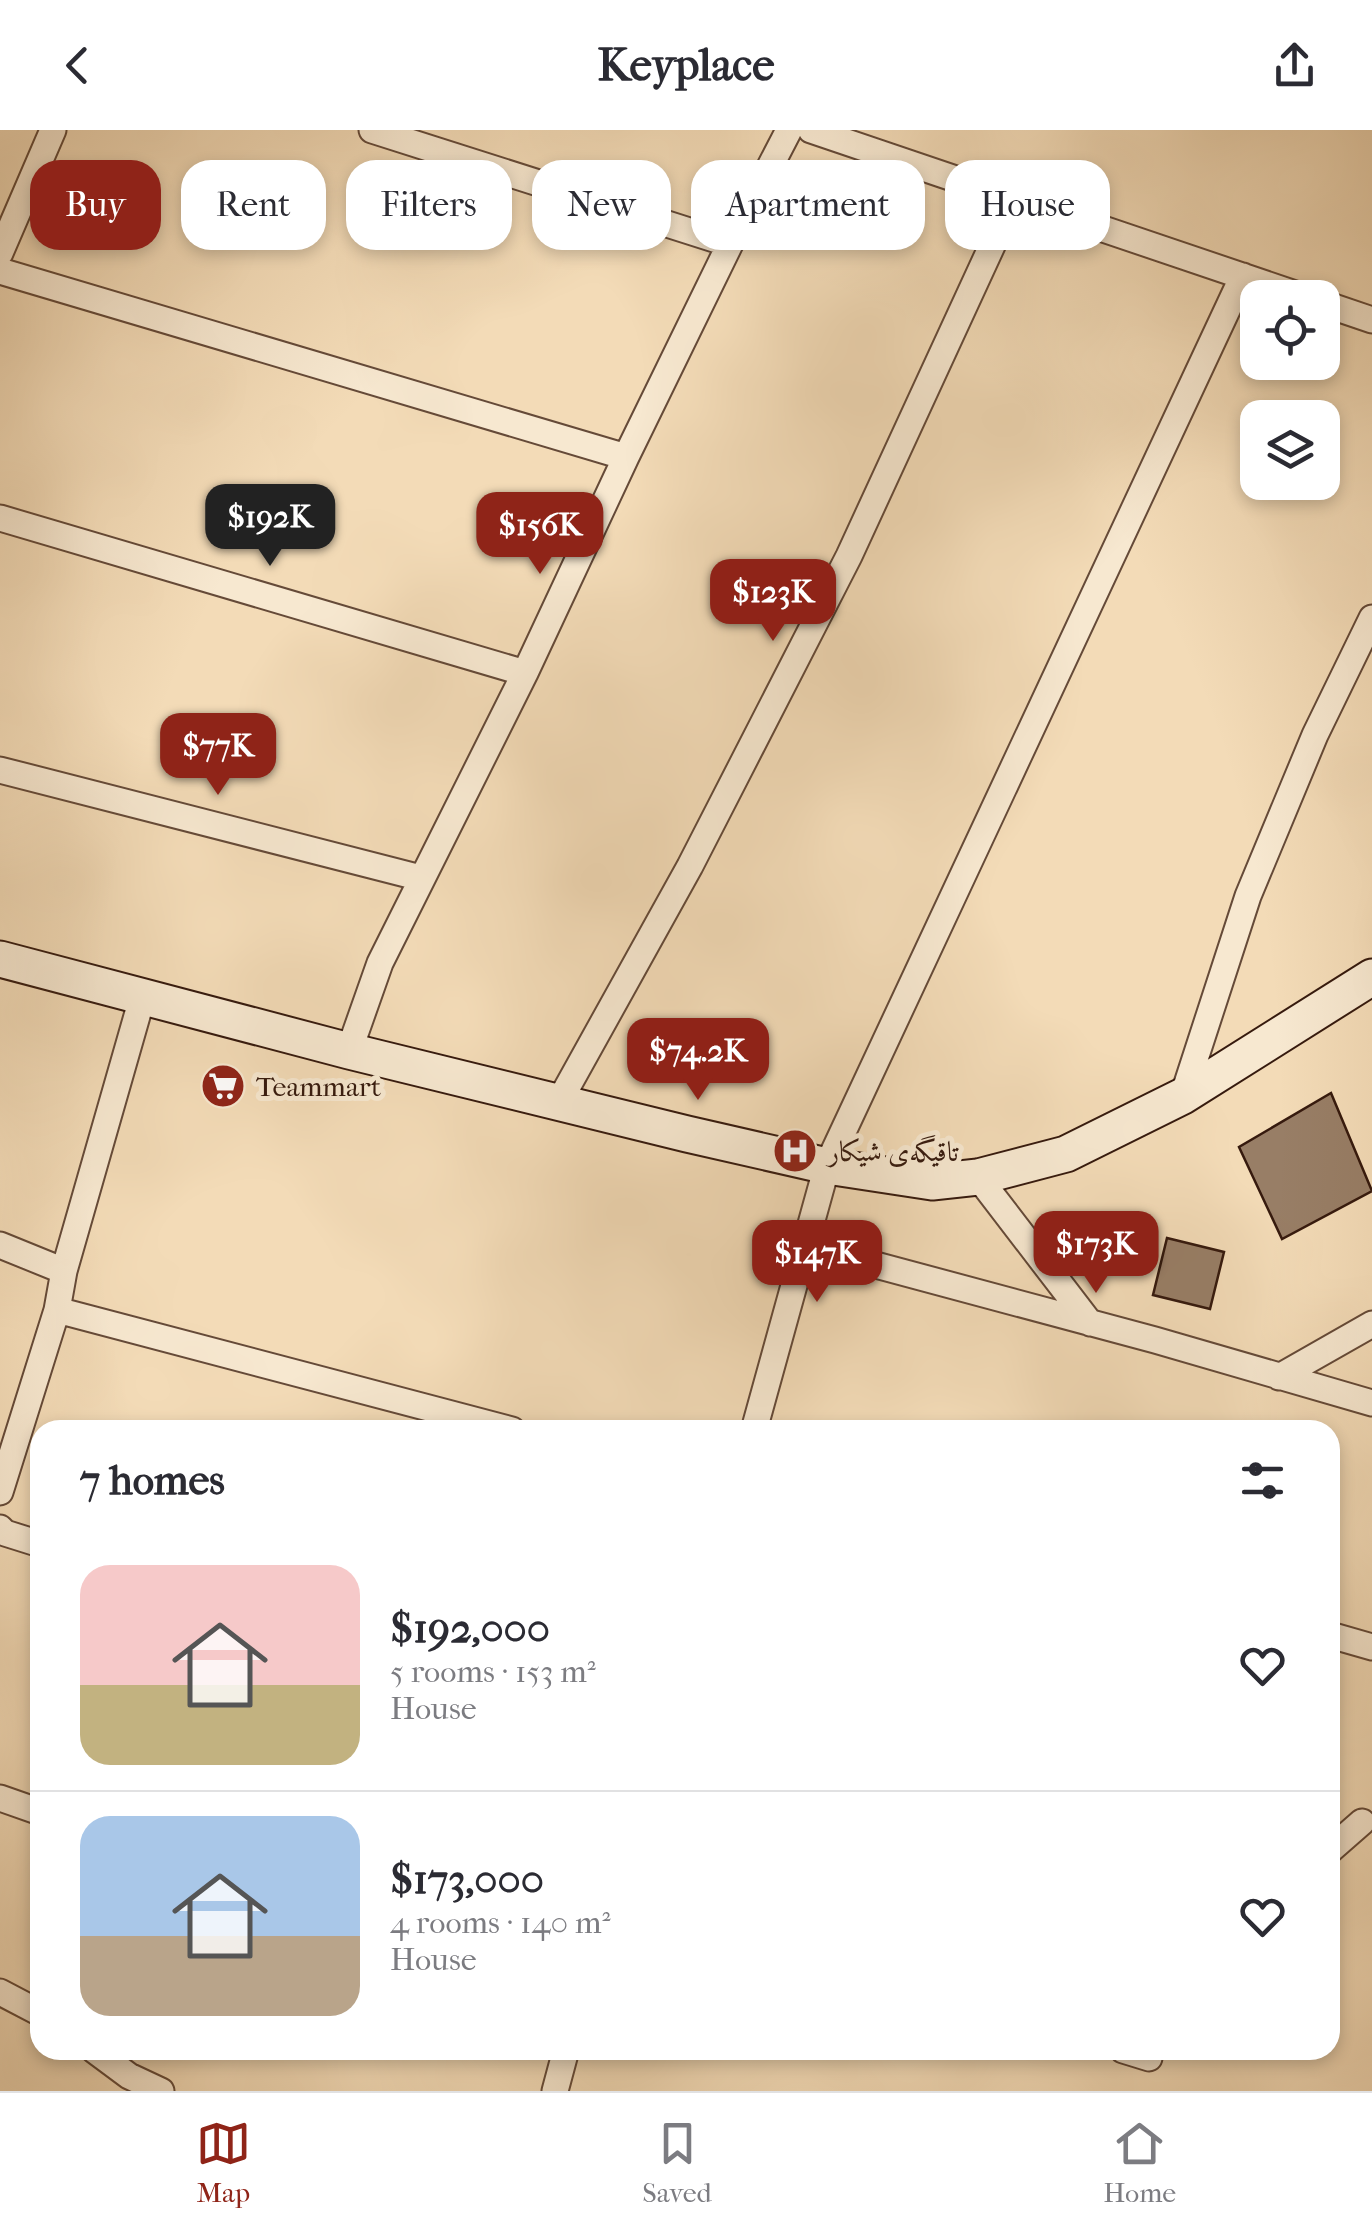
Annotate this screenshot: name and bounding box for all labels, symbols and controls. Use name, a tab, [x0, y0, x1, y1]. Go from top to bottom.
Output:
icon: back	[50, 38, 105, 93]
icon: share	[1267, 38, 1322, 93]
text: Keyplace	[598, 39, 774, 92]
chip: Buy	[30, 160, 161, 250]
chip: Rent	[181, 160, 326, 250]
chip: Filters	[346, 160, 512, 250]
chip: New	[532, 160, 671, 250]
chip: Apartment	[691, 160, 925, 250]
chip: House	[945, 160, 1110, 250]
map controls	[1240, 280, 1340, 500]
button: locate	[1240, 280, 1340, 380]
button: layers	[1240, 400, 1340, 500]
pin: $192K	[200, 484, 340, 569]
pin: $156K	[470, 492, 610, 577]
text: $192K	[227, 498, 313, 535]
text: $156K	[498, 506, 582, 543]
pin: $123K	[703, 559, 843, 644]
text: $123K	[732, 573, 814, 610]
pin: $77K	[159, 713, 277, 798]
text: $77K	[182, 727, 254, 764]
pin: $74.2K	[617, 1018, 779, 1103]
text: $74.2K	[649, 1032, 747, 1069]
supermarket icon: Teammart	[200, 1063, 246, 1109]
place label: Teammart	[256, 1070, 381, 1103]
hospital icon: تاقیگەی شیکار	[772, 1128, 818, 1174]
place label: تاقیگەی شیکار	[825, 1135, 959, 1168]
pin: $173K	[1026, 1211, 1166, 1296]
pin: $147K	[747, 1220, 887, 1305]
text: $173K	[1056, 1225, 1136, 1262]
text: $147K	[774, 1234, 860, 1271]
icon: filters	[1235, 1453, 1290, 1508]
text: 7 homes	[80, 1456, 225, 1505]
text: $192,000	[390, 1604, 550, 1653]
icon: home	[160, 1605, 280, 1725]
icon: heart	[1235, 1638, 1290, 1693]
text: 5 rooms · 153 m²	[390, 1653, 596, 1690]
text: House	[390, 1690, 477, 1727]
text: $173,000	[390, 1855, 544, 1904]
icon: home	[160, 1856, 280, 1976]
icon: heart	[1235, 1889, 1290, 1944]
text: 4 rooms · 140 m²	[390, 1904, 611, 1941]
text: House	[390, 1941, 477, 1978]
tab: Map	[196, 2116, 251, 2209]
tab: Saved	[642, 2116, 712, 2209]
tab: Home	[1103, 2116, 1176, 2209]

